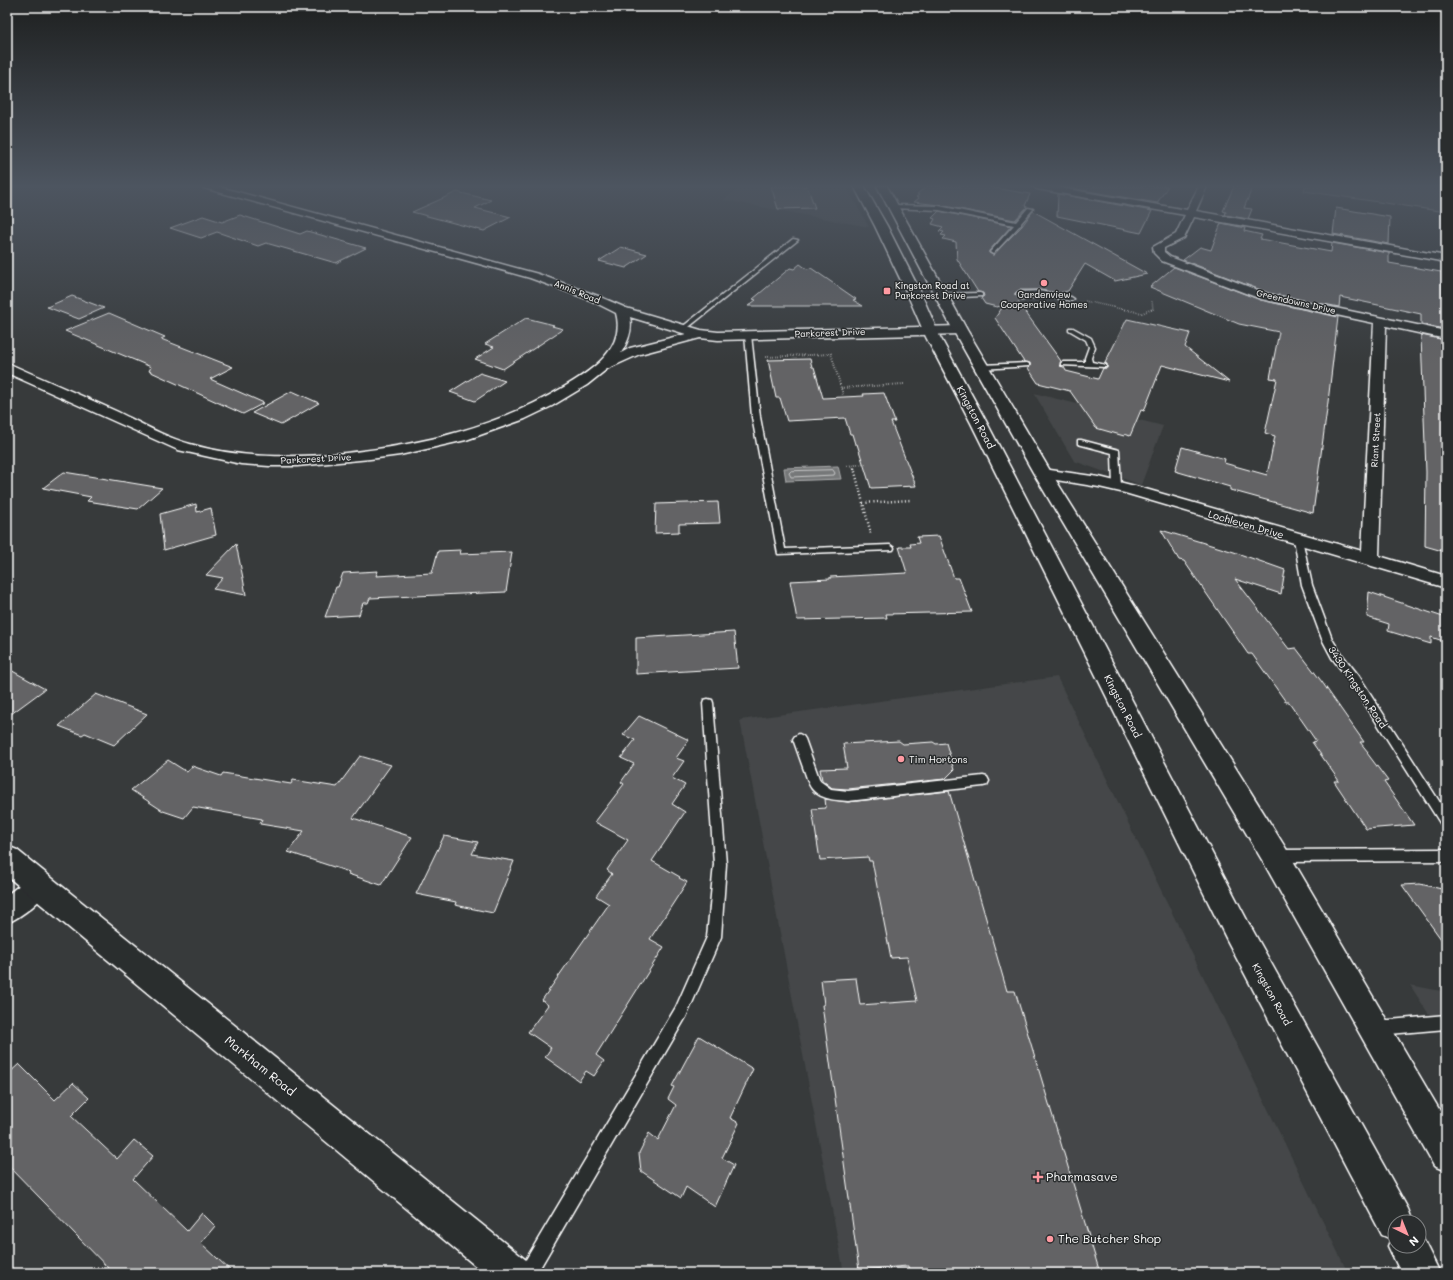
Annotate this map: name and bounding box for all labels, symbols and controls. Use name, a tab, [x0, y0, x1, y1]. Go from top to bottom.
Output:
street label: Annis Road	[553, 277, 602, 306]
marker: Gardenview Cooperative Homes	[1039, 278, 1049, 288]
place label: Kingston Road at Parkcrest Drive	[895, 280, 970, 301]
marker: Kingston Road at Parkcrest Drive	[882, 286, 892, 296]
street label: Greendowns Drive	[1255, 287, 1337, 316]
place label: Gardenview Cooperative Homes	[1000, 289, 1088, 310]
street label: Parkcrest Drive	[794, 326, 866, 339]
street label: Kingston Road	[954, 383, 998, 451]
street label: Riant Street	[1369, 412, 1382, 468]
street label: Parkcrest Drive	[280, 451, 352, 466]
street label: Lochleven Drive	[1207, 507, 1285, 541]
street label: 3430 Kingston Road	[1325, 643, 1391, 731]
street label: Kingston Road	[1101, 672, 1145, 740]
place label: Tim Hortons	[909, 752, 968, 766]
marker: Tim Hortons	[896, 754, 906, 764]
street label: Kingston Road	[1249, 960, 1295, 1028]
street label: Markham Road	[222, 1032, 300, 1099]
place label: Pharmasave	[1046, 1168, 1118, 1184]
marker: Pharmasave	[1033, 1172, 1043, 1182]
north arrow	[1387, 1214, 1427, 1254]
place label: The Butcher Shop	[1058, 1230, 1161, 1246]
text: N	[1406, 1233, 1422, 1250]
marker: The Butcher Shop	[1045, 1234, 1055, 1244]

